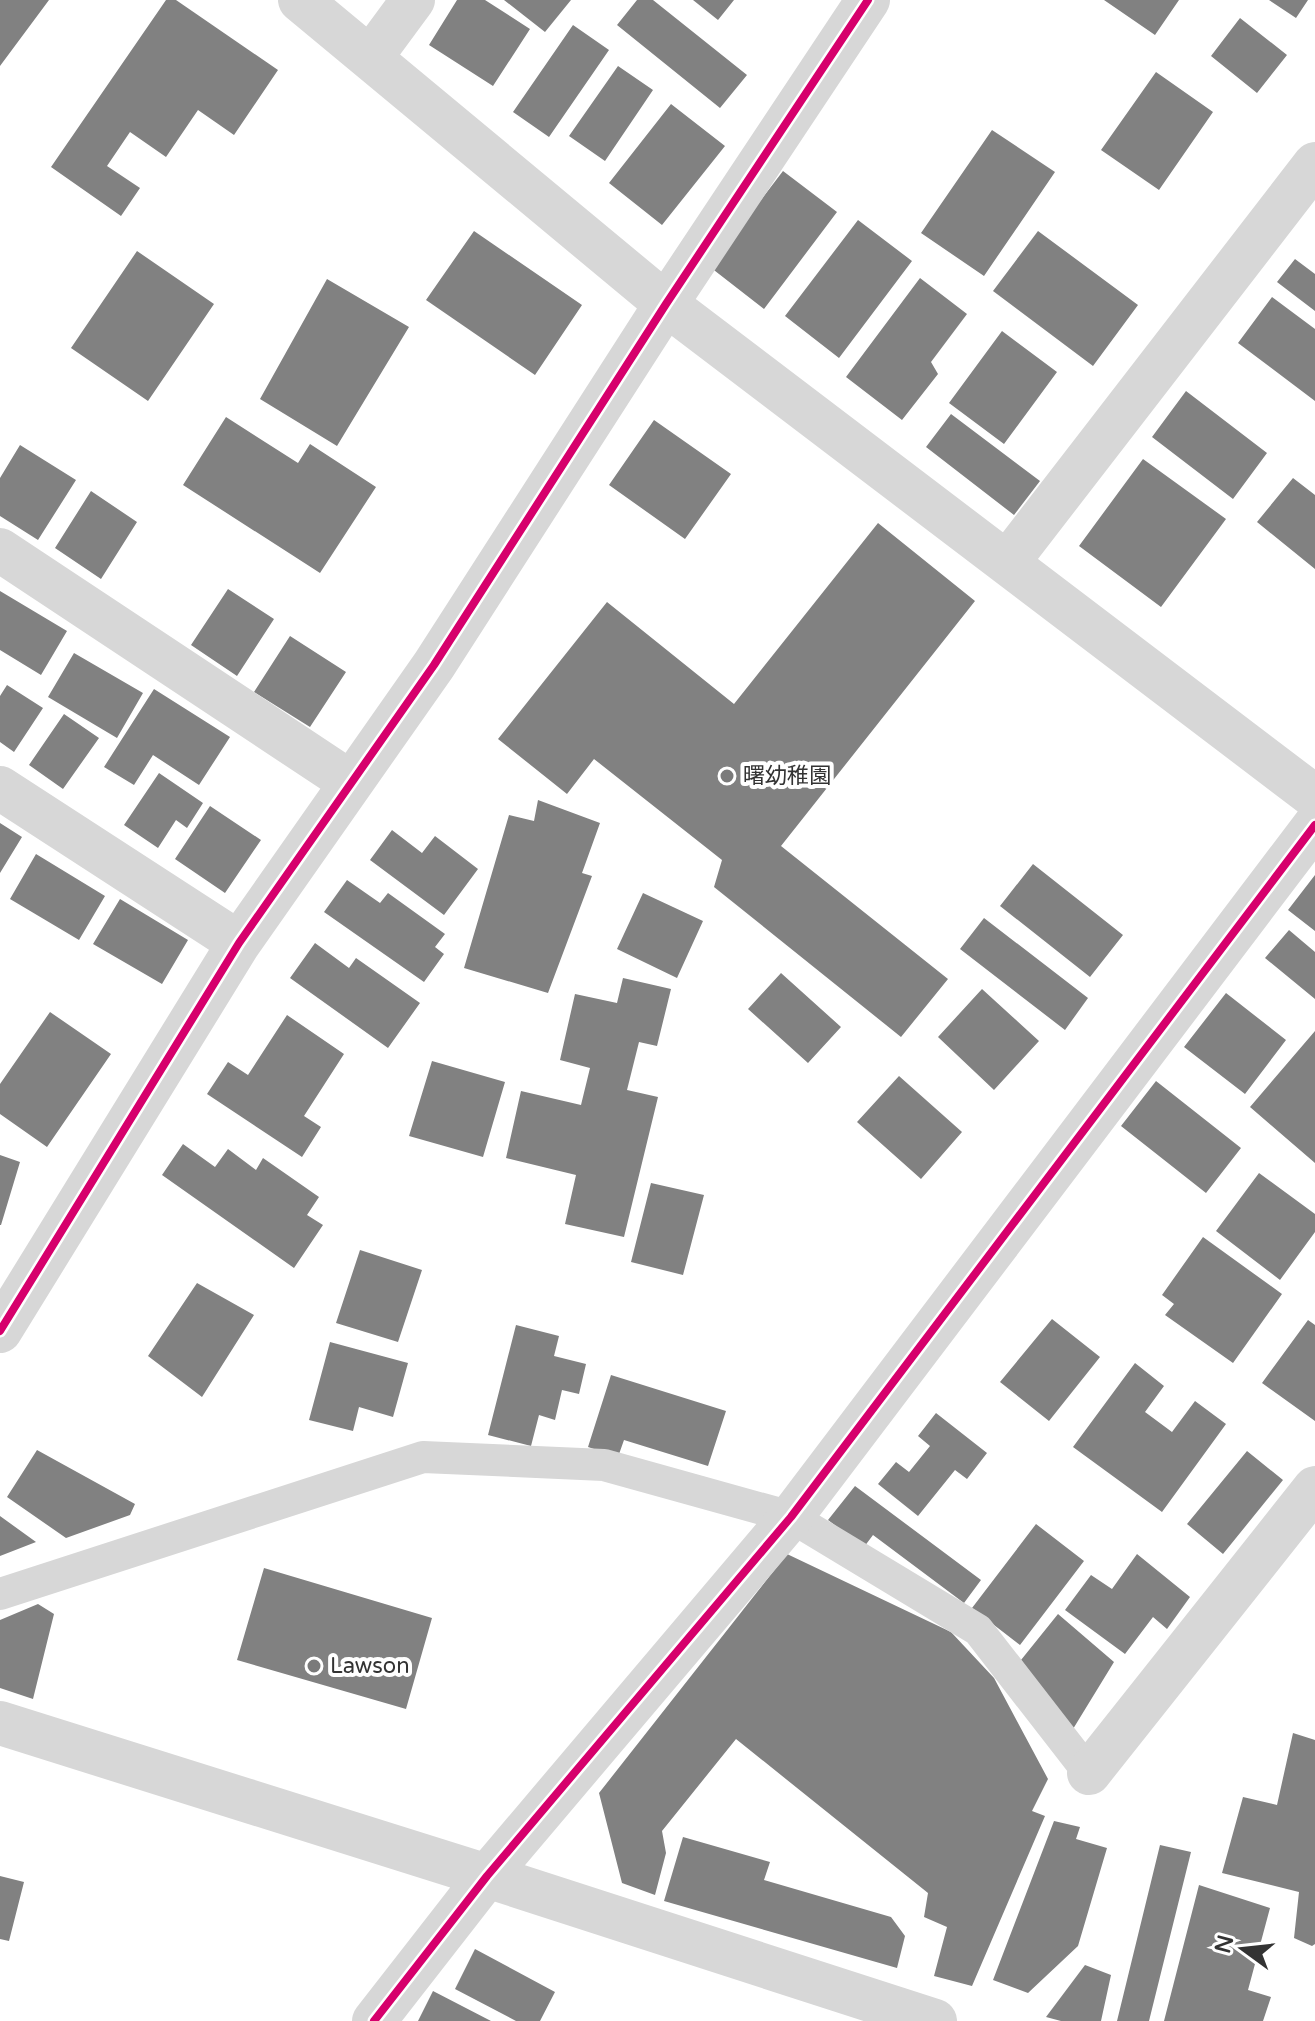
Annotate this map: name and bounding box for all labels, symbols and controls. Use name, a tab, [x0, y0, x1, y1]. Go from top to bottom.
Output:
place label: 曙幼稚園	[743, 763, 831, 789]
marker: 曙幼稚園	[718, 767, 736, 785]
place label: Lawson	[330, 1653, 410, 1679]
marker: Lawson	[305, 1657, 323, 1675]
north arrow	[1203, 1909, 1283, 1989]
text: N	[1210, 1932, 1239, 1956]

